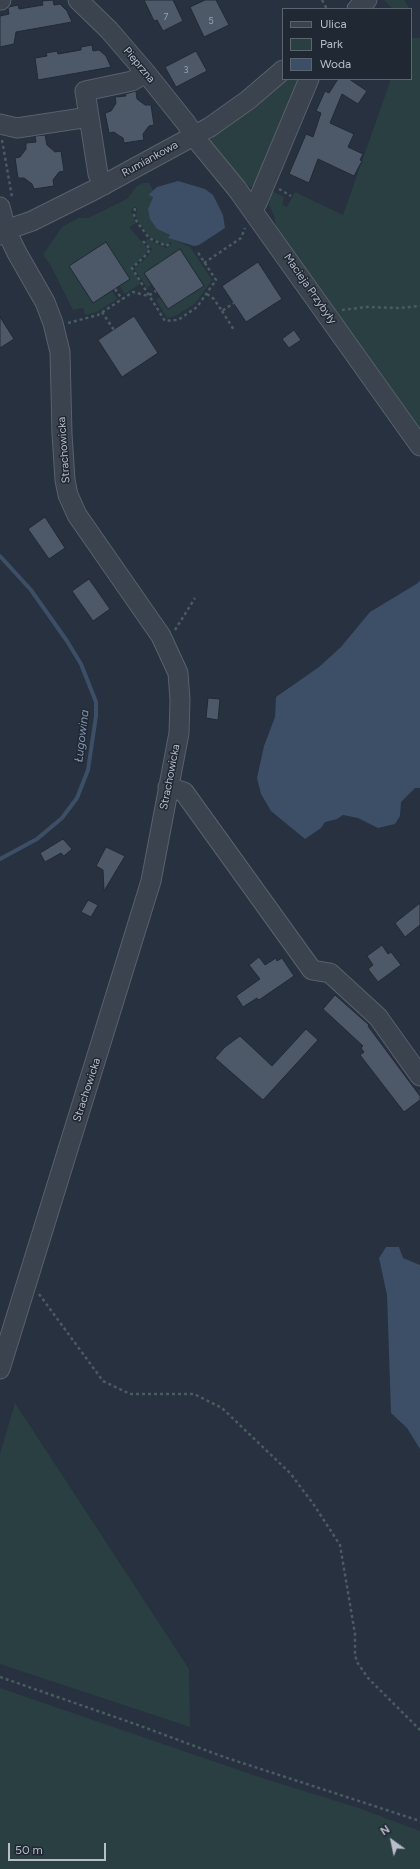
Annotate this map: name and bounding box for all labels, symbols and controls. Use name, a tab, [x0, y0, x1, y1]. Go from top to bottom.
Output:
legend	[282, 8, 412, 80]
house number: 7	[164, 12, 168, 22]
house number: 5	[208, 16, 214, 26]
text: Ulica	[320, 17, 347, 31]
text: Park	[320, 37, 343, 51]
street label: Pieprzna	[120, 45, 158, 85]
text: Woda	[320, 57, 351, 71]
house number: 3	[184, 65, 188, 75]
street label: Rumiankowa	[120, 138, 180, 180]
street label: Macieja Przybyły	[281, 251, 339, 327]
street label: Strachowicka	[55, 416, 73, 484]
water label: Ługowina	[72, 709, 92, 763]
street label: Strachowicka	[157, 743, 183, 811]
street label: Strachowicka	[70, 1056, 104, 1124]
north arrow	[372, 1821, 412, 1861]
text: N	[378, 1823, 392, 1838]
scale bar	[10, 1835, 108, 1861]
text: 50 m	[15, 1843, 43, 1857]

